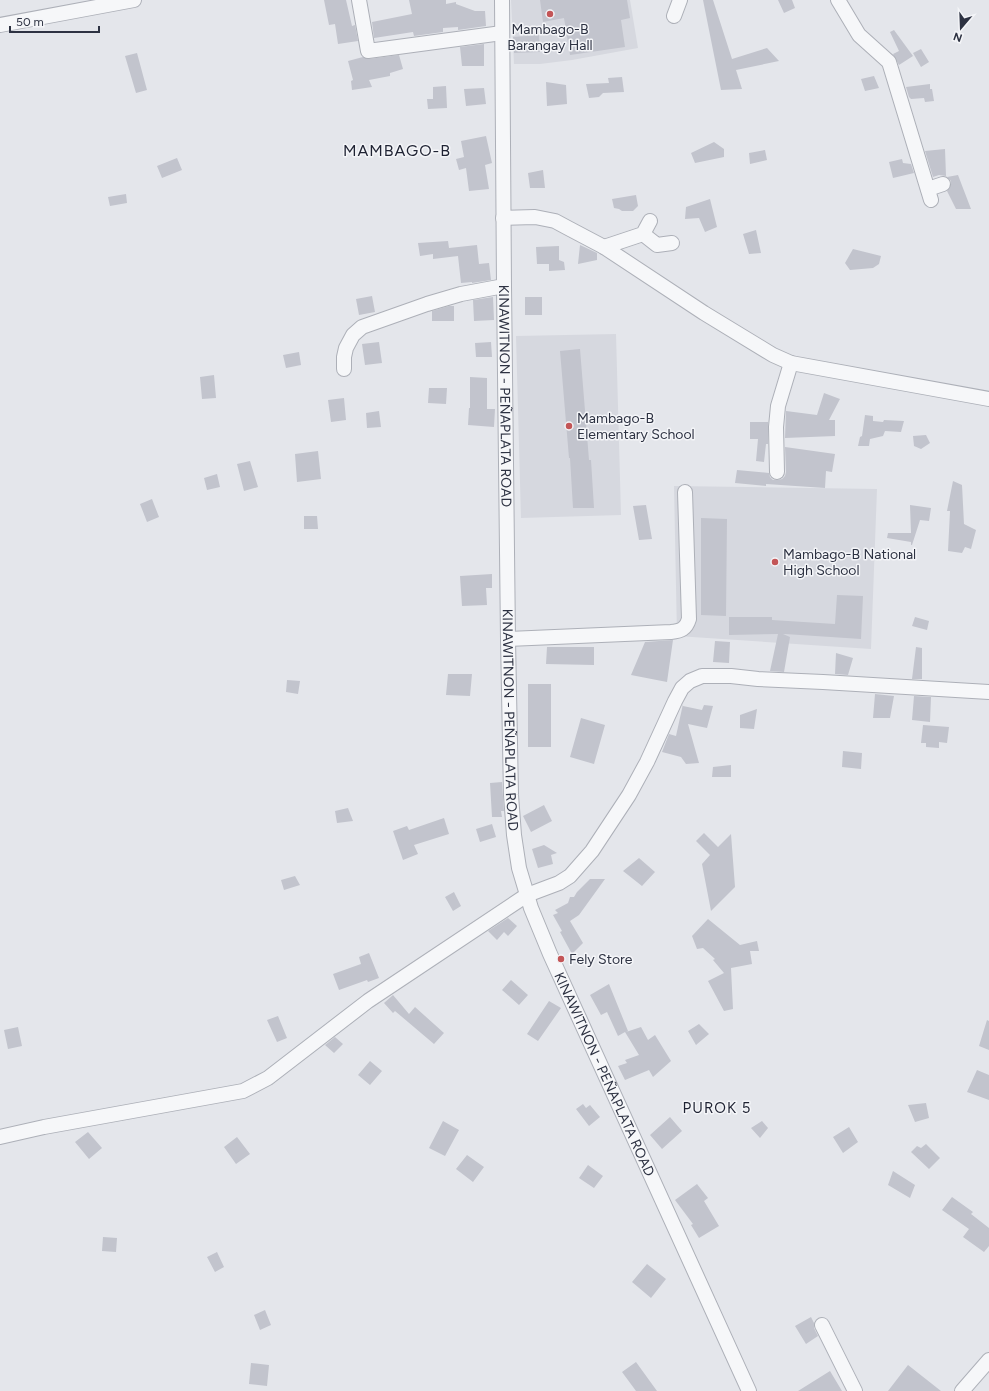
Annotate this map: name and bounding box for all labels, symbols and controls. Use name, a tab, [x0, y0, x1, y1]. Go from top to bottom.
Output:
scale bar	[10, 8, 99, 34]
north arrow	[941, 8, 981, 48]
marker: Mambago-B Barangay Hall	[545, 9, 555, 19]
text: 50 m	[16, 15, 44, 29]
place label: Mambago-B Barangay Hall	[507, 21, 593, 54]
text: N	[952, 29, 964, 45]
district label: MAMBAGO-B	[343, 141, 451, 160]
street label: KINAWITNON - PEÑAPLATA ROAD	[495, 285, 515, 507]
place label: Mambago-B Elementary School	[577, 410, 695, 443]
marker: Mambago-B Elementary School	[564, 421, 574, 431]
place label: Mambago-B National High School	[783, 546, 916, 579]
marker: Mambago-B National High School	[770, 557, 780, 567]
street label: KINAWITNON - PEÑAPLATA ROAD	[499, 609, 522, 832]
place label: Fely Store	[569, 951, 633, 968]
marker: Fely Store	[556, 954, 566, 964]
street label: KINAWITNON - PEÑAPLATA ROAD	[550, 970, 658, 1179]
district label: PUROK 5	[683, 1099, 751, 1117]

